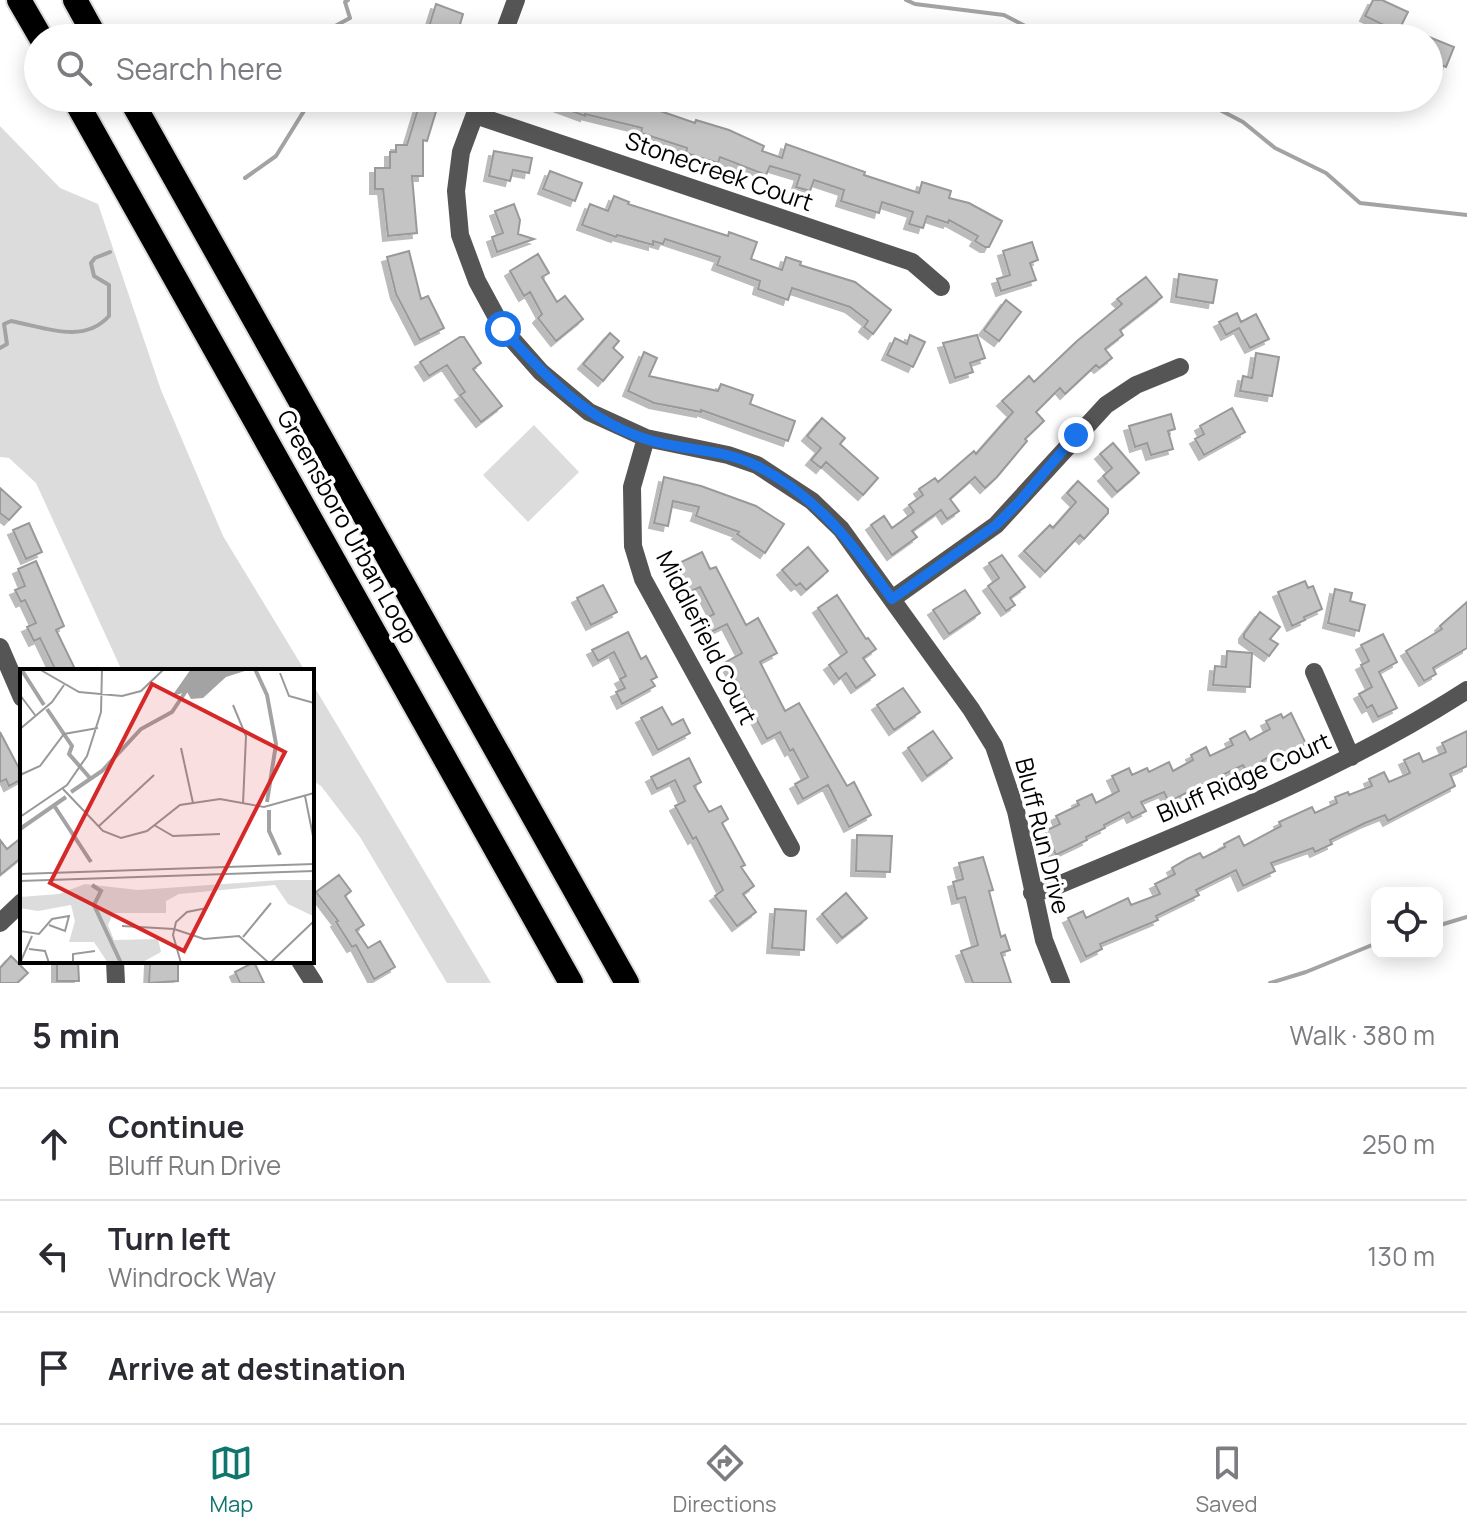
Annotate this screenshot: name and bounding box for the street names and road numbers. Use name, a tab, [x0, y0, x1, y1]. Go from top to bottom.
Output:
street label: Stonecreek Court	[621, 123, 818, 218]
street label: Greensboro Urban Loop	[270, 403, 426, 649]
street label: Middlefield Court	[649, 545, 765, 730]
street label: Bluff Ridge Court	[1151, 723, 1336, 830]
street label: Bluff Run Drive	[1008, 754, 1079, 917]

